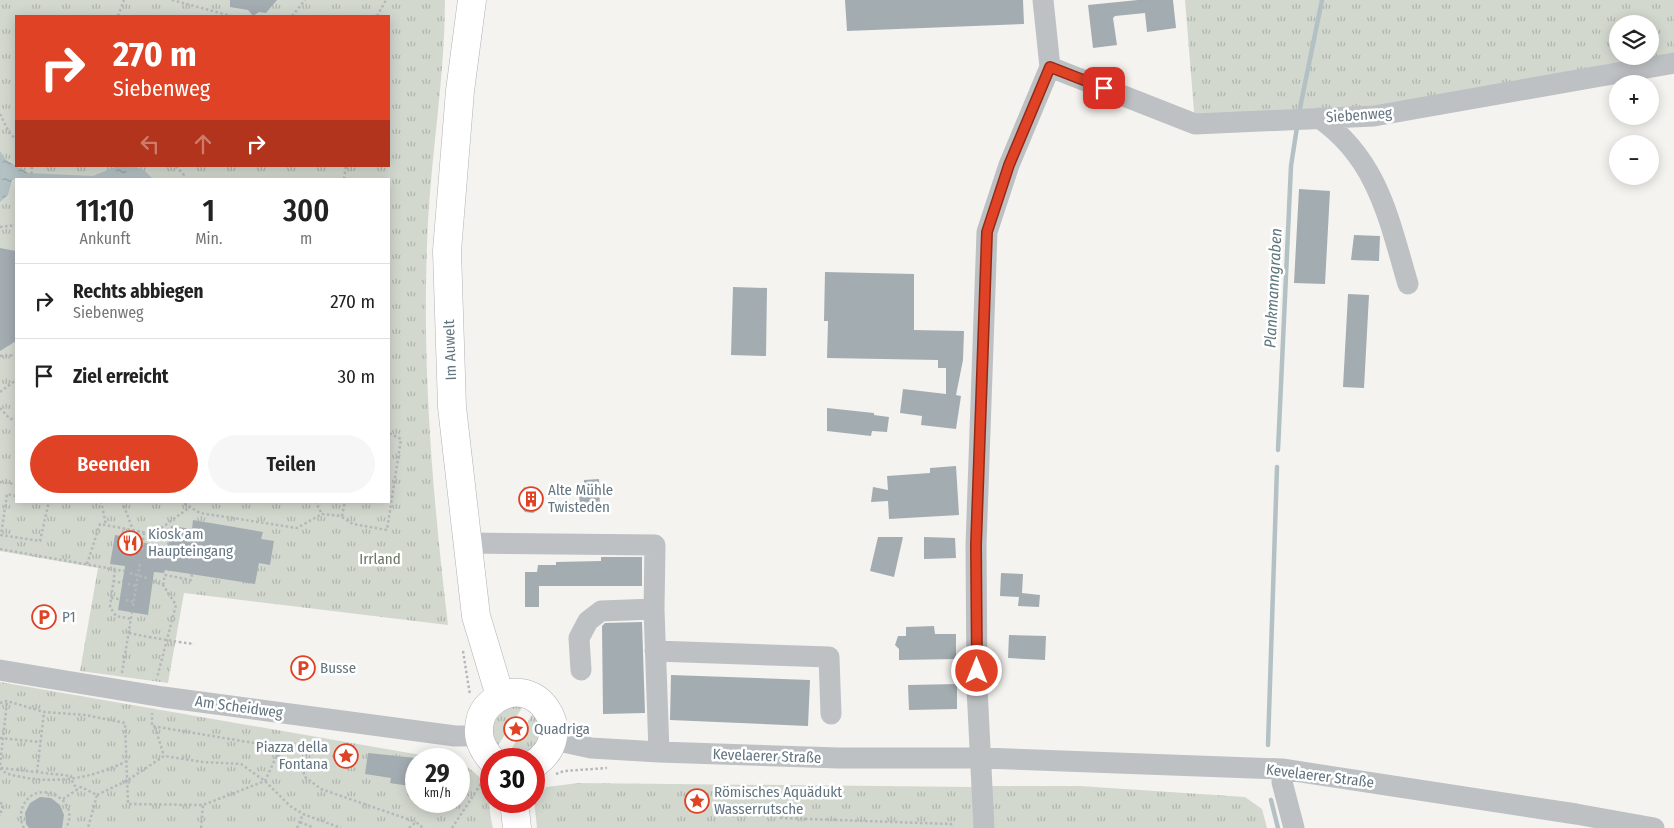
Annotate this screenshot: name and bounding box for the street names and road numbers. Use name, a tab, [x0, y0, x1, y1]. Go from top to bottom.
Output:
street label: Siebenweg	[1325, 104, 1393, 126]
street label: Im Auwelt	[440, 319, 460, 381]
street label: Am Scheidweg	[194, 692, 284, 722]
street label: Kevelaerer Straße	[712, 745, 822, 767]
street label: Kevelaerer Straße	[1265, 760, 1375, 792]

